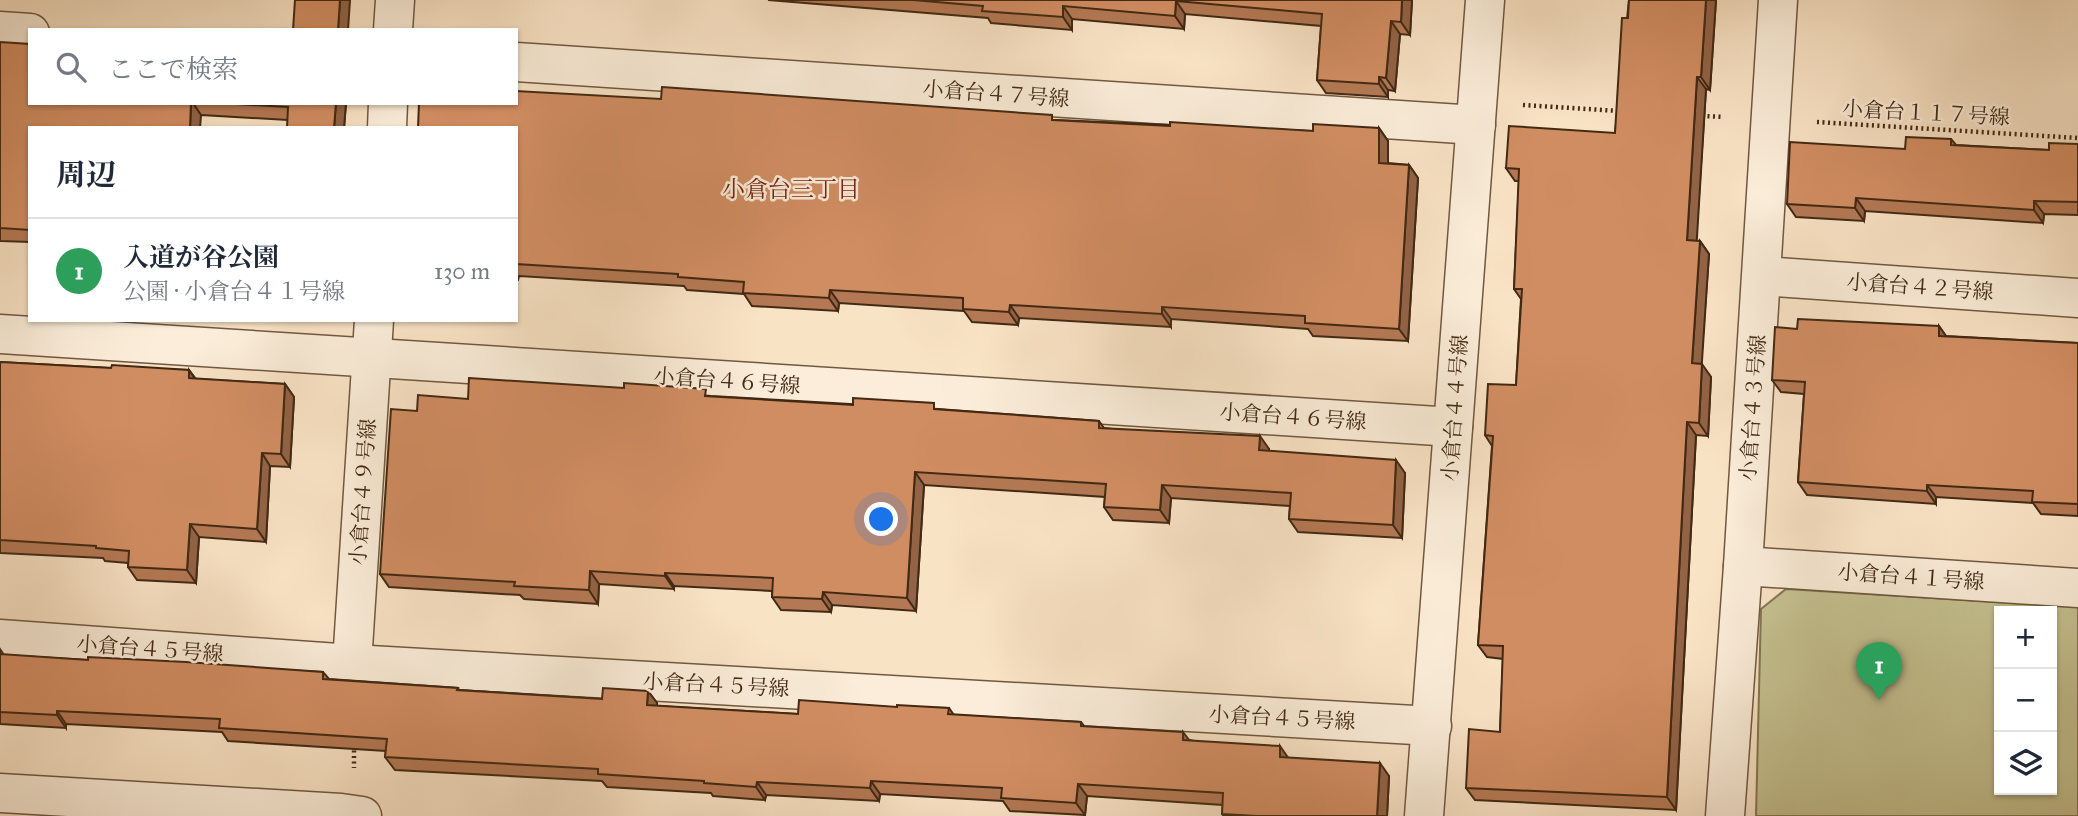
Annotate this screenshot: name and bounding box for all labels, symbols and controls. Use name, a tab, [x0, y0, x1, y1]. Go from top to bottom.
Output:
search box	[28, 28, 518, 105]
icon: search	[52, 48, 90, 86]
text: ここで検索	[108, 53, 238, 85]
street label: 小倉台４７号線	[922, 76, 1070, 112]
street label: 小倉台１１７号線	[1841, 96, 2011, 130]
text: 周辺	[56, 157, 116, 193]
district label: 小倉台三丁目	[722, 175, 860, 203]
text: 入道が谷公園	[123, 241, 279, 273]
text: 1	[74, 257, 84, 285]
text: 130 m	[434, 257, 490, 285]
street label: 小倉台４２号線	[1846, 269, 1994, 305]
text: 公園 · 小倉台４１号線	[123, 277, 345, 305]
street label: 小倉台４４号線	[1437, 334, 1473, 482]
street label: 小倉台４３号線	[1735, 334, 1771, 482]
street label: 小倉台４６号線	[653, 363, 801, 399]
street label: 小倉台４６号線	[1219, 399, 1367, 435]
street label: 小倉台４９号線	[345, 418, 381, 566]
your location	[864, 502, 898, 536]
street label: 小倉台４１号線	[1837, 559, 1985, 595]
map controls	[1994, 606, 2057, 795]
button: +	[1994, 606, 2057, 669]
street label: 小倉台４５号線	[76, 631, 224, 667]
pin: 1	[1856, 642, 1902, 700]
street label: 小倉台４５号線	[642, 668, 790, 702]
button: −	[1994, 669, 2057, 732]
street label: 小倉台４５号線	[1208, 701, 1356, 735]
button: layers	[1994, 732, 2057, 795]

